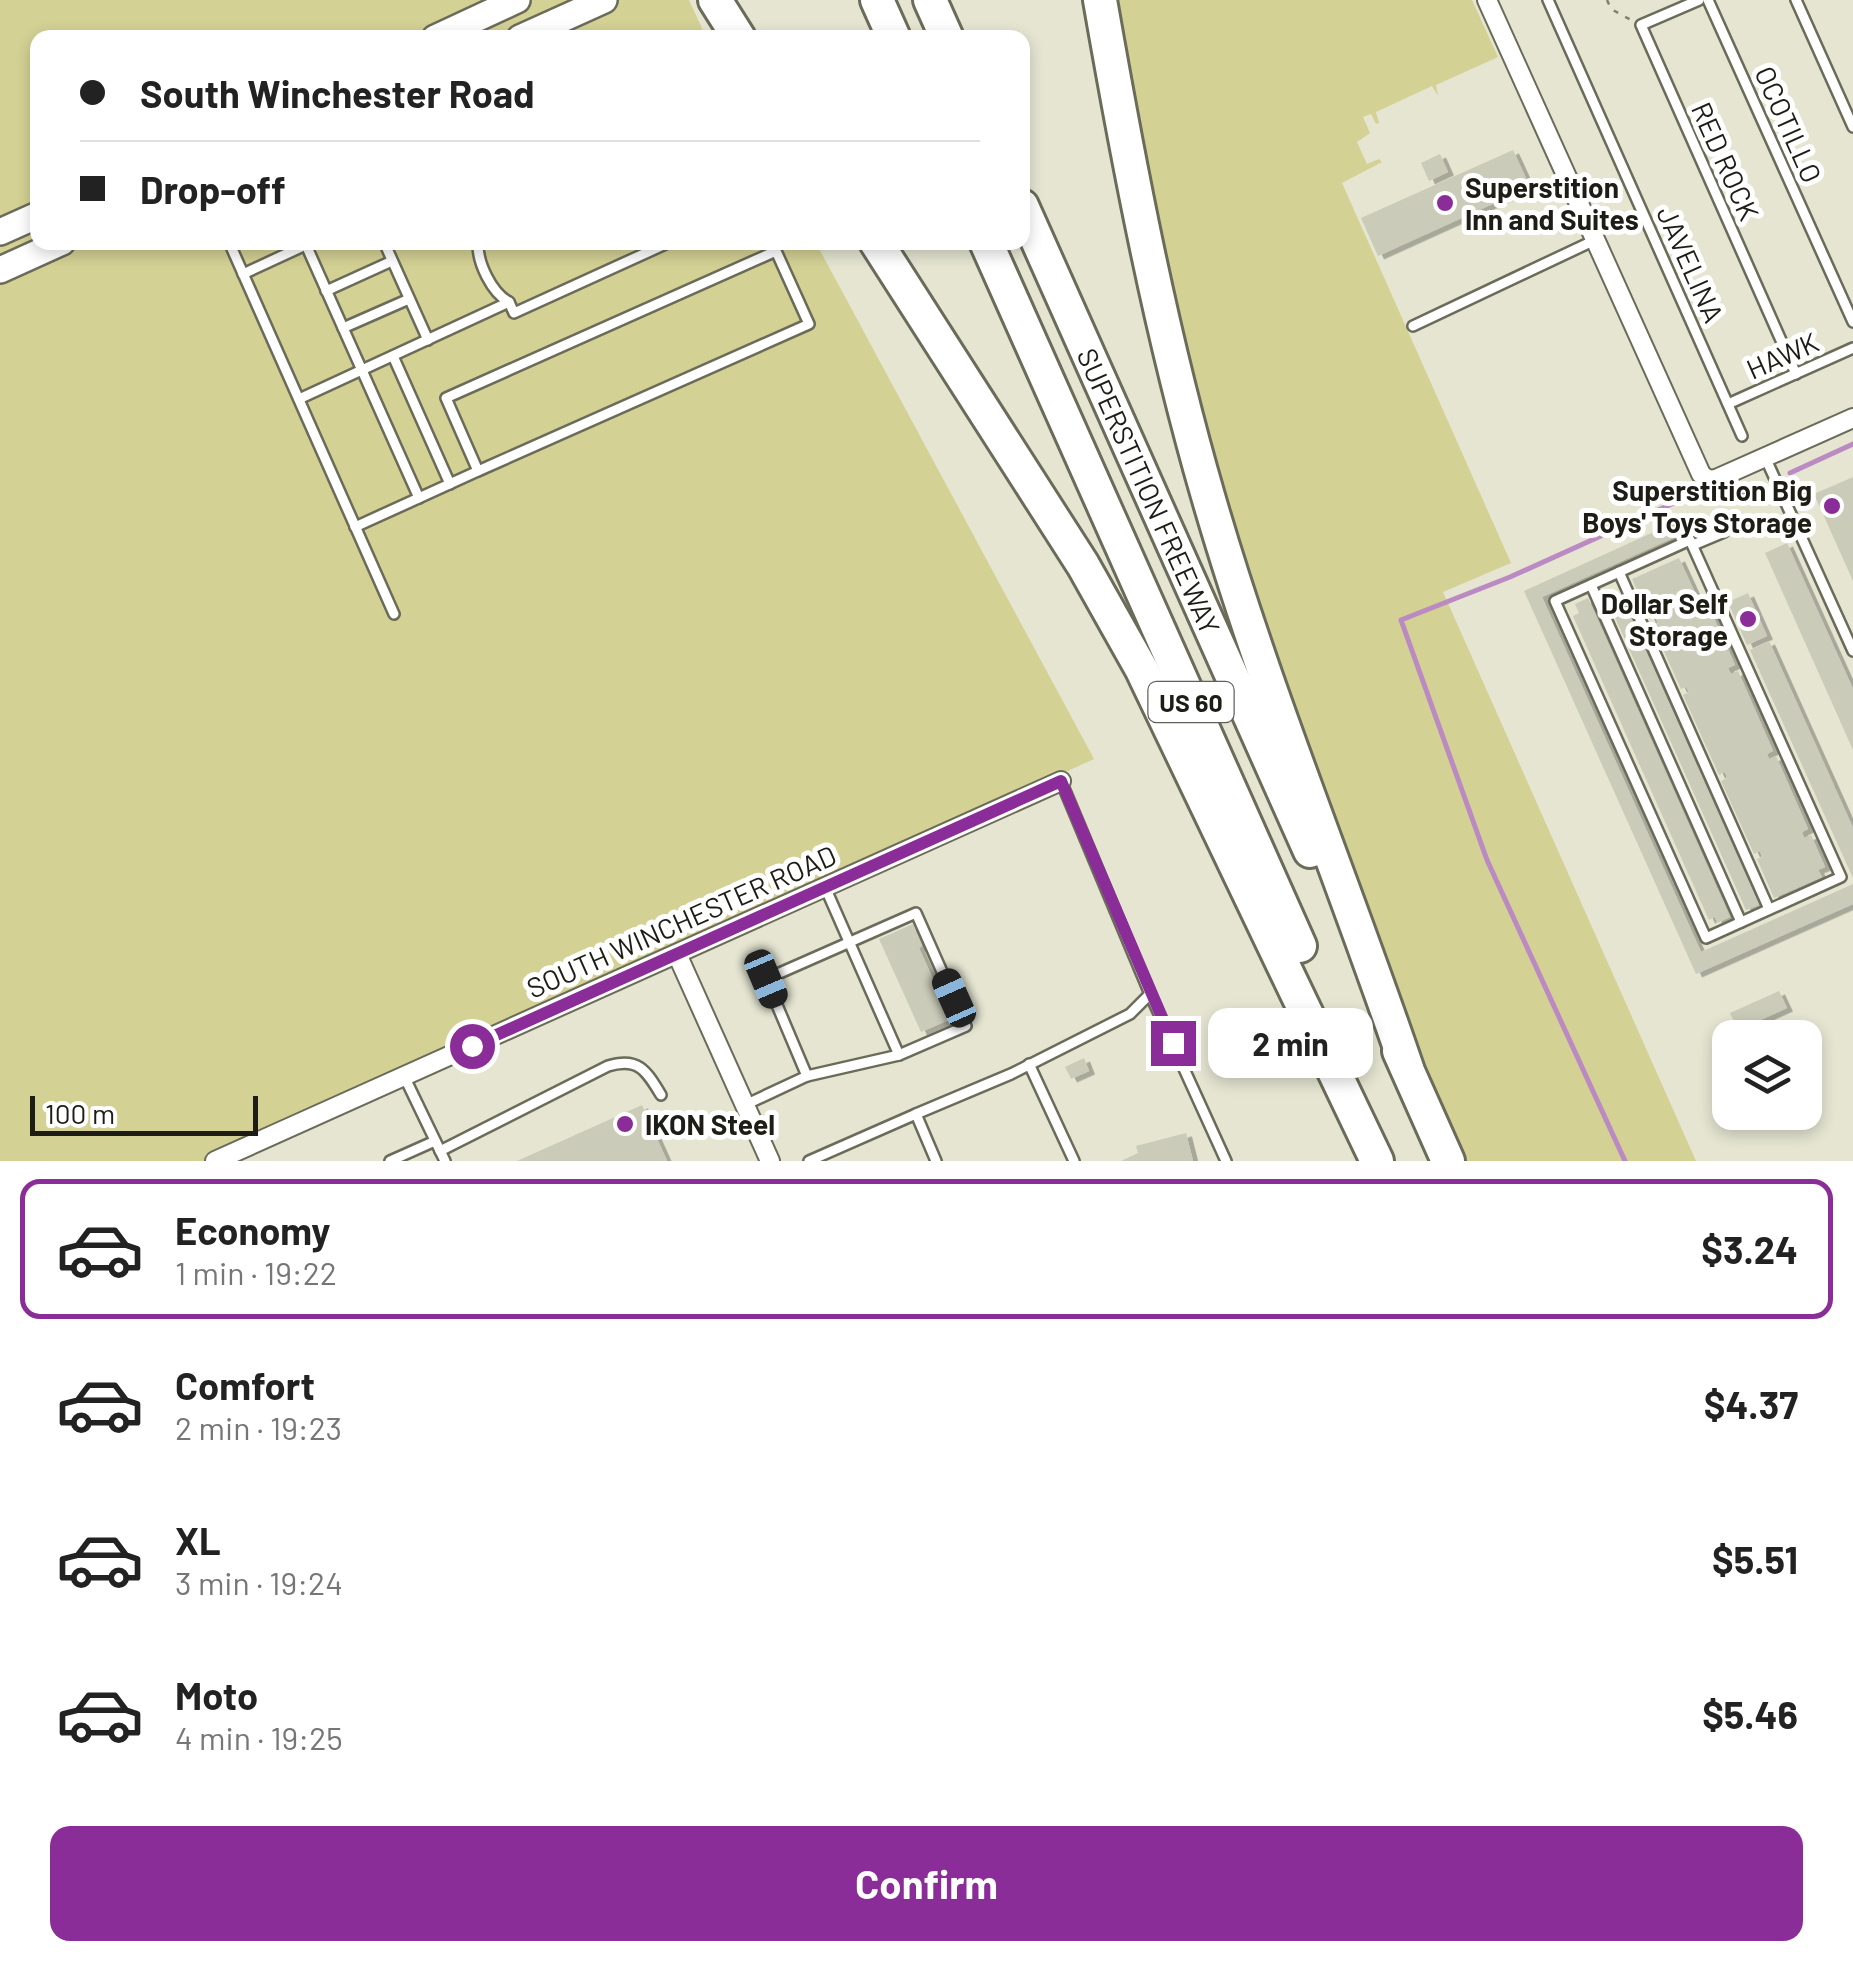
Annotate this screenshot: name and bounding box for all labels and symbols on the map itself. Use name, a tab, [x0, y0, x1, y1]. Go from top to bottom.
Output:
street label: OCOTILLO	[1748, 60, 1830, 188]
street label: RED ROCK	[1685, 97, 1767, 225]
place label: Superstition Inn and Suites	[1465, 170, 1639, 236]
marker: Superstition Inn and Suites	[1434, 192, 1456, 214]
street label: JAVELINA	[1650, 201, 1732, 327]
street label: HAWK	[1741, 324, 1823, 386]
street label: SUPERSTITION FREEWAY	[1071, 343, 1228, 639]
place label: Superstition Big Boys' Toys Storage	[1582, 473, 1812, 539]
marker: Superstition Big Boys' Toys Storage	[1821, 495, 1843, 517]
place label: Dollar Self Storage	[1601, 586, 1728, 652]
marker: Dollar Self Storage	[1737, 608, 1759, 630]
road number: US 60	[1148, 682, 1234, 722]
street label: SOUTH WINCHESTER ROAD	[521, 837, 841, 1005]
car	[740, 946, 792, 1012]
car	[928, 964, 980, 1032]
callout: 2 min	[1208, 1008, 1373, 1078]
route end	[1151, 1021, 1196, 1066]
route start	[450, 1024, 495, 1069]
scale bar	[30, 1091, 258, 1136]
place label: IKON Steel	[645, 1107, 775, 1141]
marker: IKON Steel	[614, 1113, 636, 1135]

